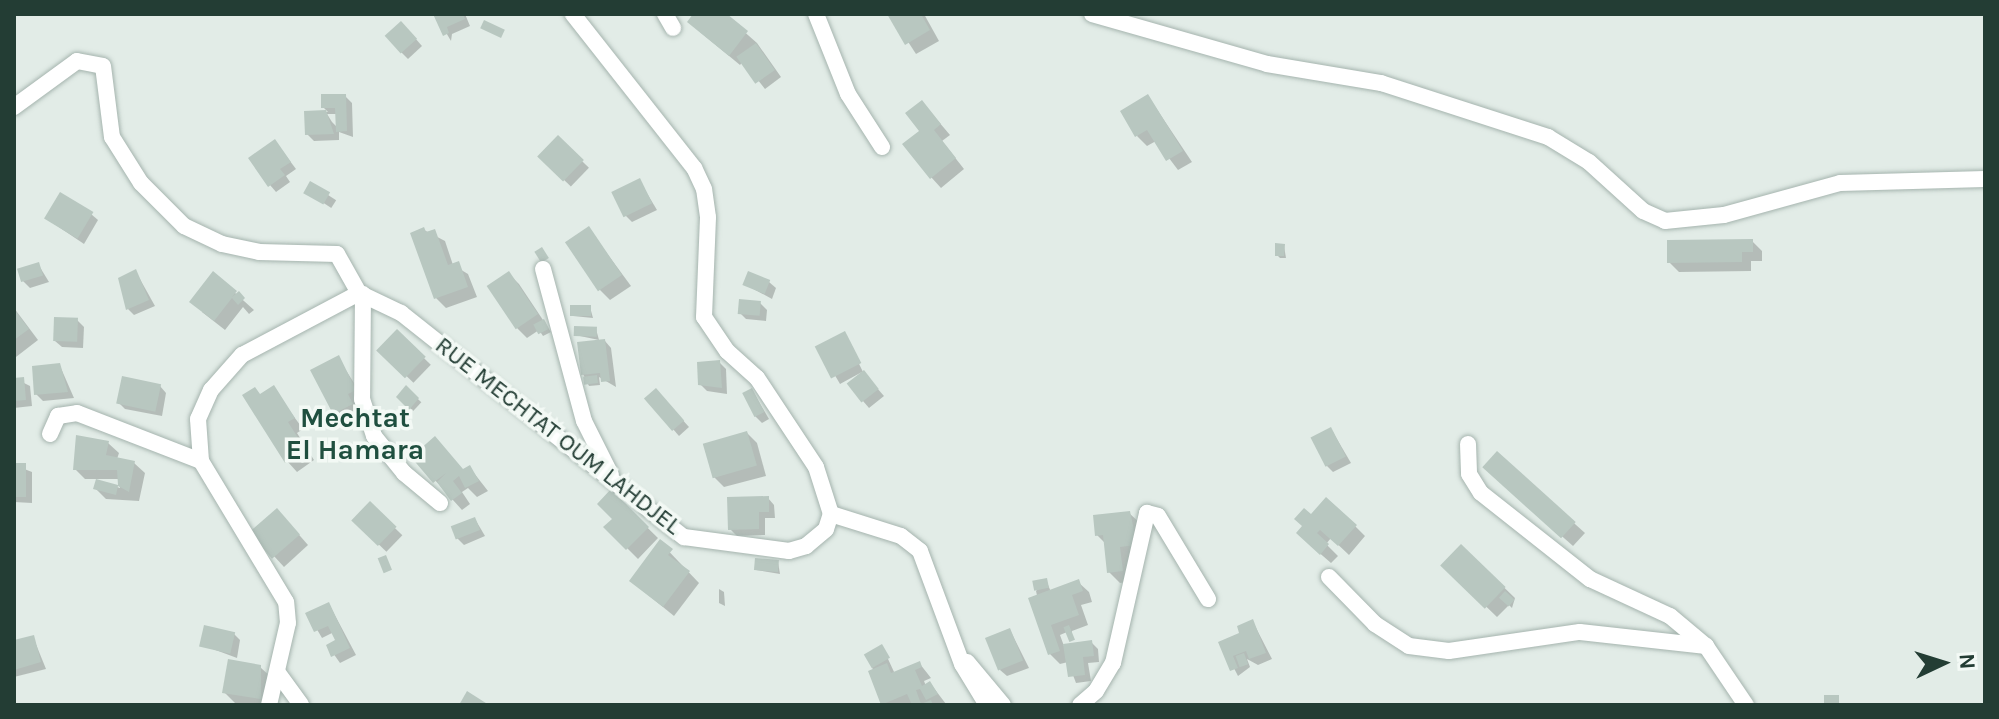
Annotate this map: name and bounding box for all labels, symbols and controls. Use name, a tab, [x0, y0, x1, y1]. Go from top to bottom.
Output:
street label: RUE MECHTAT OUM LAHDJEL	[429, 331, 687, 541]
district label: Mechtat El Hamara	[286, 401, 424, 467]
north arrow	[1903, 623, 1983, 703]
text: N	[1953, 653, 1980, 670]

